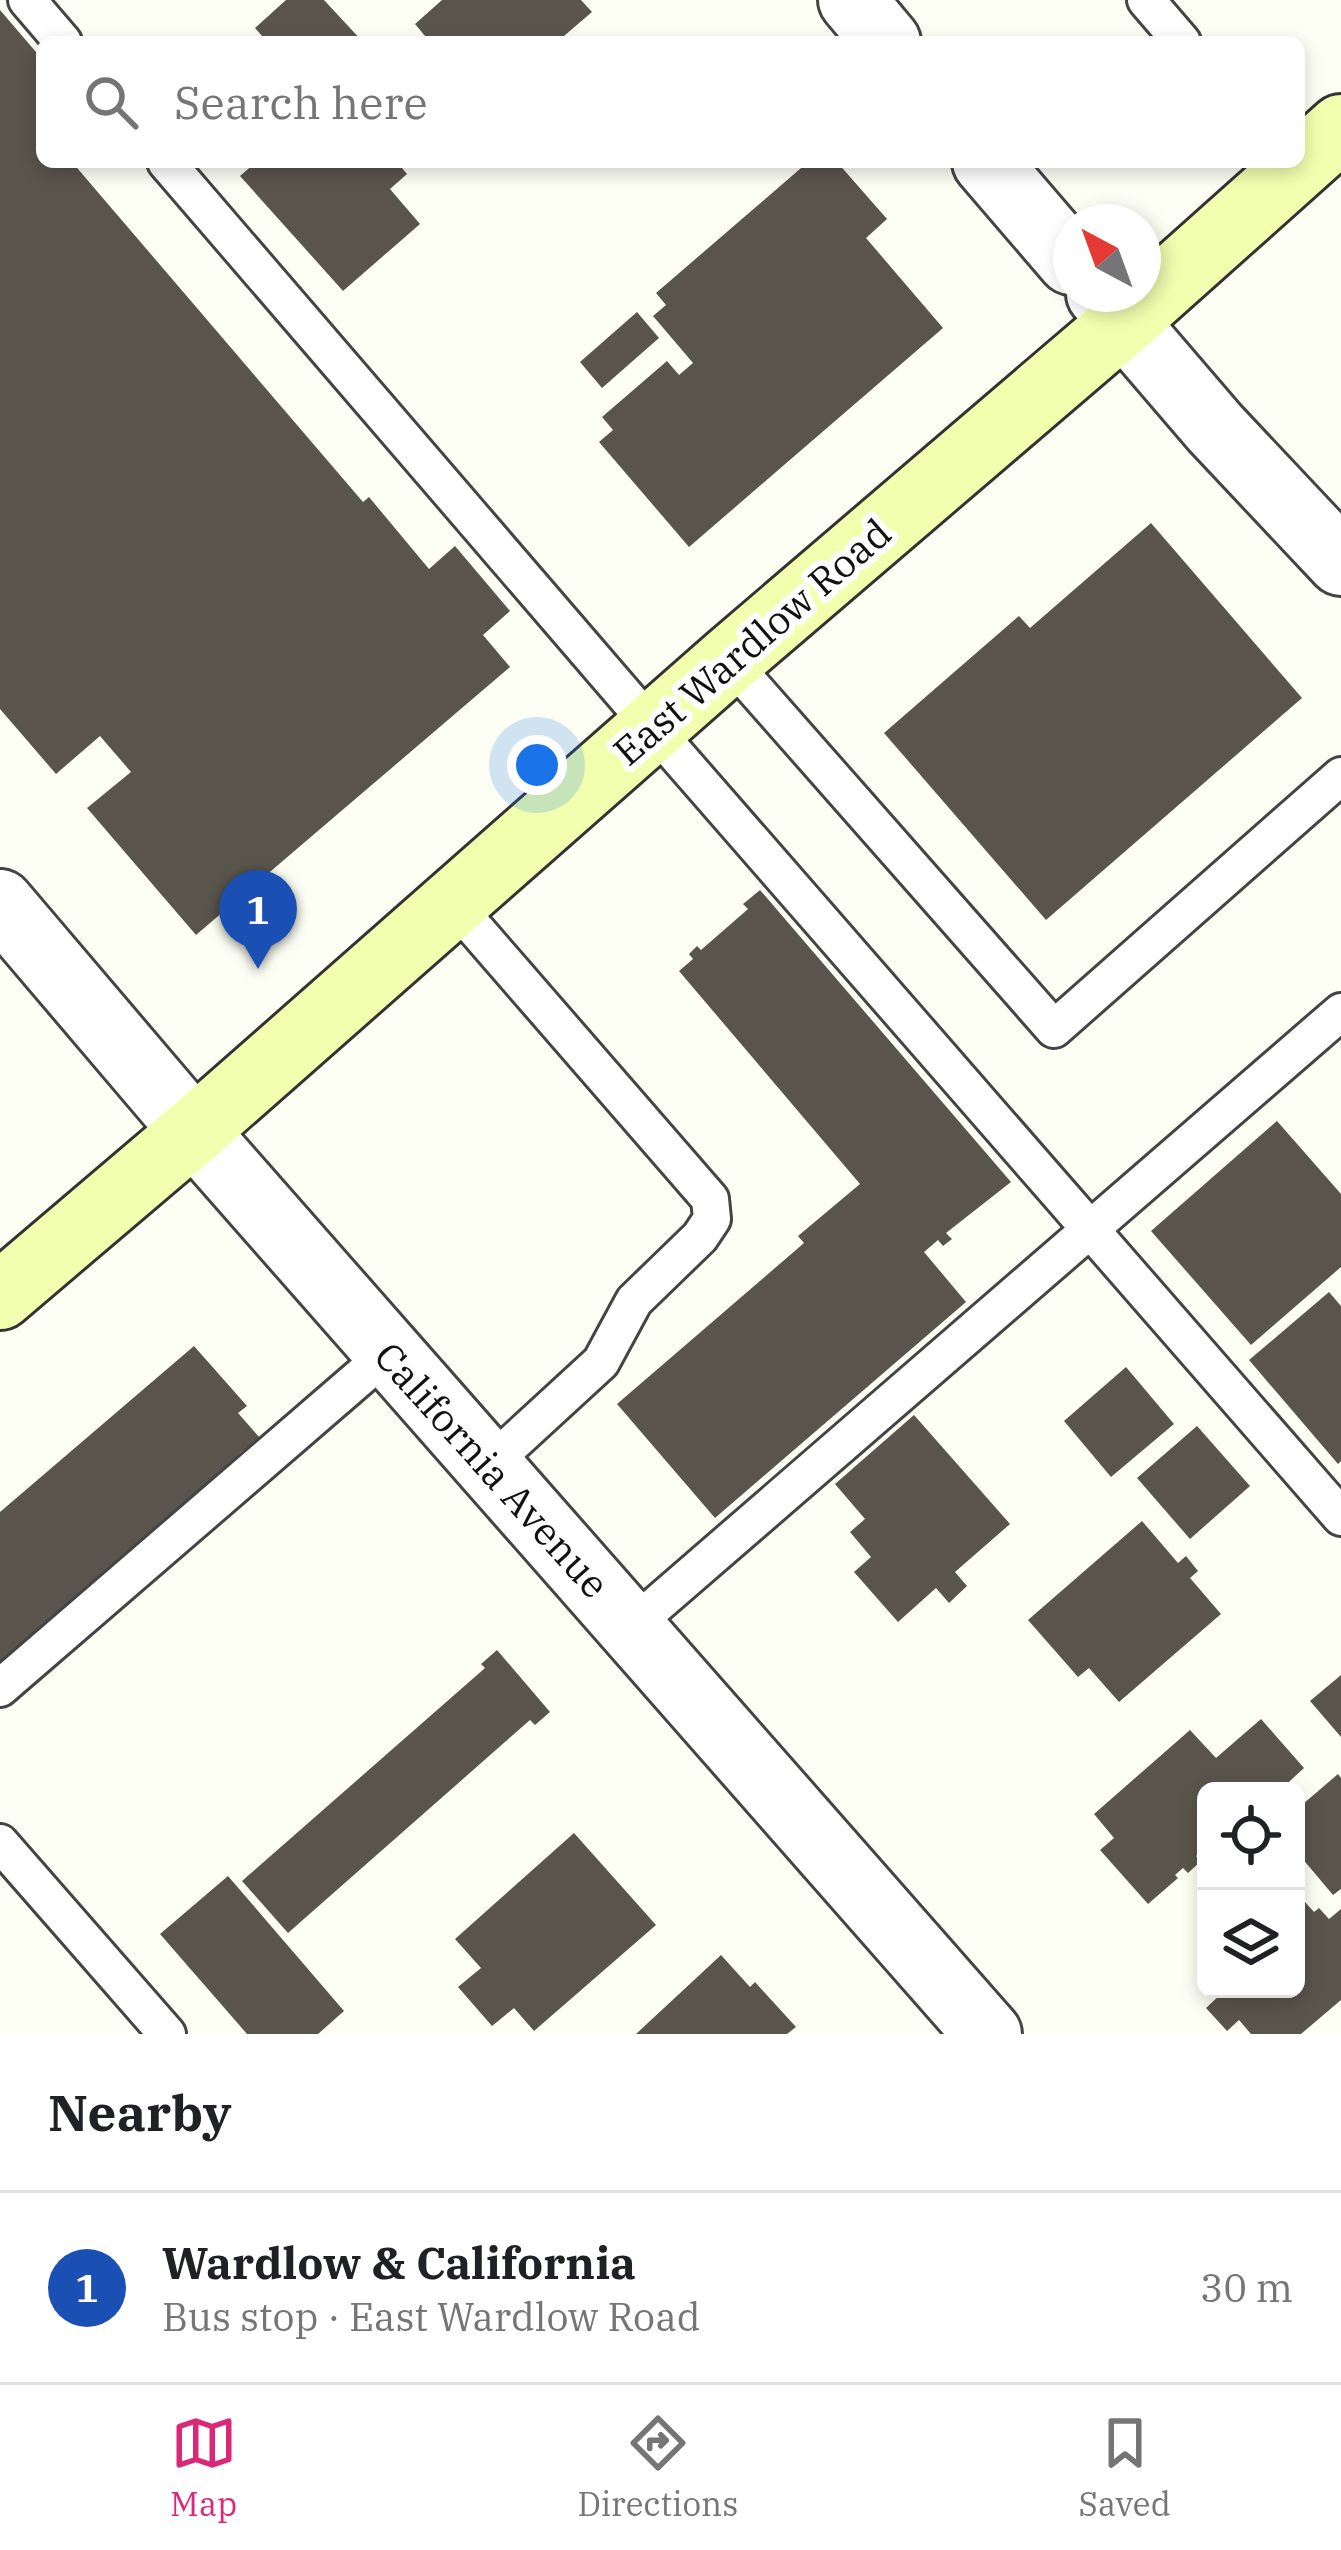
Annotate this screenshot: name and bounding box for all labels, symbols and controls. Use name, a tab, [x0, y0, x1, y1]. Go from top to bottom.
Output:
search box	[36, 36, 1305, 168]
icon: search	[78, 69, 144, 135]
text: Search here	[174, 73, 428, 131]
north arrow	[1053, 204, 1161, 312]
street label: East Wardlow Road	[602, 507, 901, 776]
your location	[507, 735, 567, 795]
pin: 1	[219, 870, 297, 969]
street label: California Avenue	[364, 1331, 621, 1608]
map controls	[1197, 1782, 1305, 1998]
button: locate	[1197, 1782, 1305, 1890]
button: layers	[1197, 1890, 1305, 1998]
text: Nearby	[48, 2079, 232, 2145]
text: Wardlow & California	[162, 2233, 636, 2291]
text: 1	[75, 2262, 99, 2313]
text: 30 m	[1200, 2262, 1293, 2313]
text: Bus stop · East Wardlow Road	[162, 2291, 700, 2342]
tab: Map	[170, 2410, 237, 2525]
tab: Directions	[577, 2410, 738, 2525]
tab: Saved	[1078, 2410, 1171, 2525]

